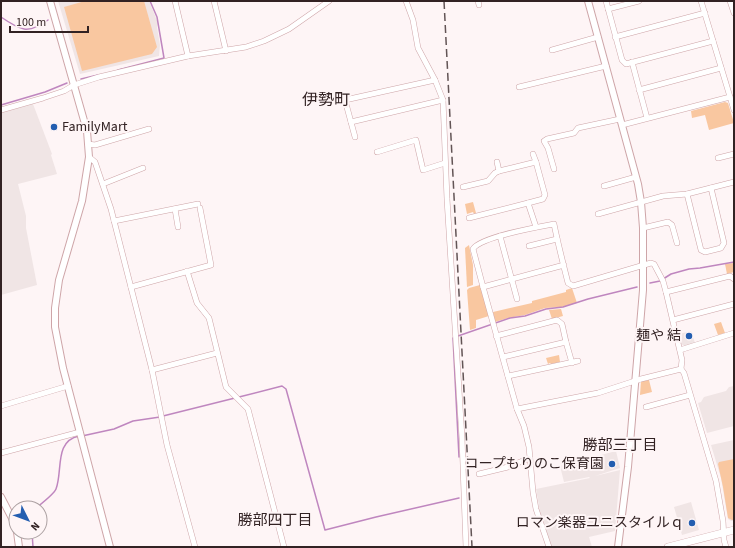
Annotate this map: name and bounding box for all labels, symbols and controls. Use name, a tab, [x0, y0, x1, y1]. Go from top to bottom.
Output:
scale bar	[10, 8, 88, 34]
text: 100 m	[16, 14, 46, 31]
district label: 伊勢町	[302, 89, 350, 111]
place label: FamilyMart	[62, 117, 128, 137]
marker: FamilyMart	[49, 122, 59, 132]
place label: 麺や 結	[636, 326, 681, 346]
marker: 麺や 結	[684, 331, 694, 341]
district label: 勝部三丁目	[582, 435, 658, 456]
place label: コープもりのこ保育園	[465, 454, 604, 474]
marker: コープもりのこ保育園	[607, 459, 617, 469]
north arrow	[8, 500, 48, 540]
district label: 勝部四丁目	[237, 510, 313, 531]
place label: ロマン楽器ユニスタイルｑ	[516, 513, 684, 533]
marker: ロマン楽器ユニスタイルｑ	[687, 518, 697, 528]
text: N	[27, 519, 43, 534]

